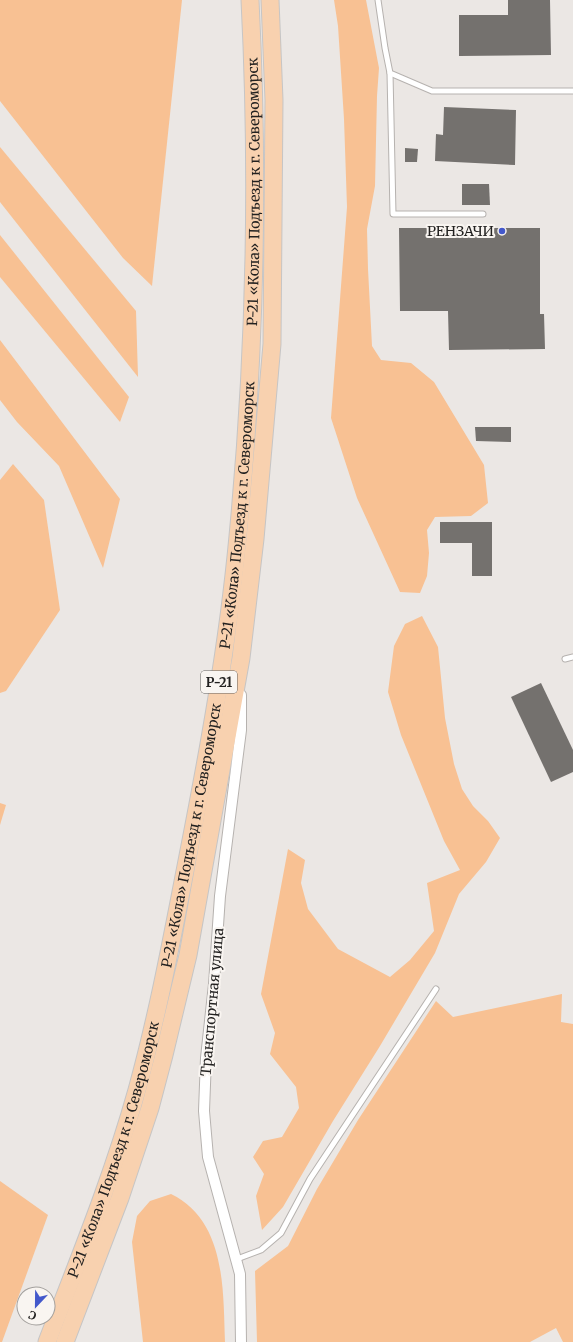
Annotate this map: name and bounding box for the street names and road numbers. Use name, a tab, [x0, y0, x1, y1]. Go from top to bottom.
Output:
street label: Р-21 «Кола» Подъезд к г. Североморск	[243, 57, 264, 326]
street label: Р-21 «Кола» Подъезд к г. Североморск	[216, 381, 258, 650]
road number: Р-21	[201, 671, 237, 693]
street label: Р-21 «Кола» Подъезд к г. Североморск	[157, 702, 225, 969]
street label: Транспортная улица	[197, 927, 227, 1077]
street label: Р-21 «Кола» Подъезд к г. Североморск	[64, 1019, 163, 1280]

